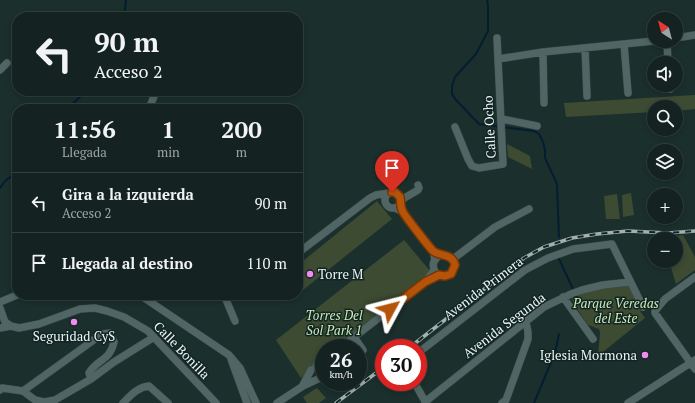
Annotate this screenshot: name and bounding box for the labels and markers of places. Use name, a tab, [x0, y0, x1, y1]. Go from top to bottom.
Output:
pin	[375, 151, 409, 192]
place label: Torre M	[318, 265, 363, 283]
marker: Torre M	[305, 269, 315, 279]
marker: Seguridad CyS	[69, 317, 79, 327]
place label: Seguridad CyS	[33, 327, 115, 345]
place label: Iglesia Mormona	[540, 346, 637, 364]
marker: Iglesia Mormona	[640, 350, 650, 360]

